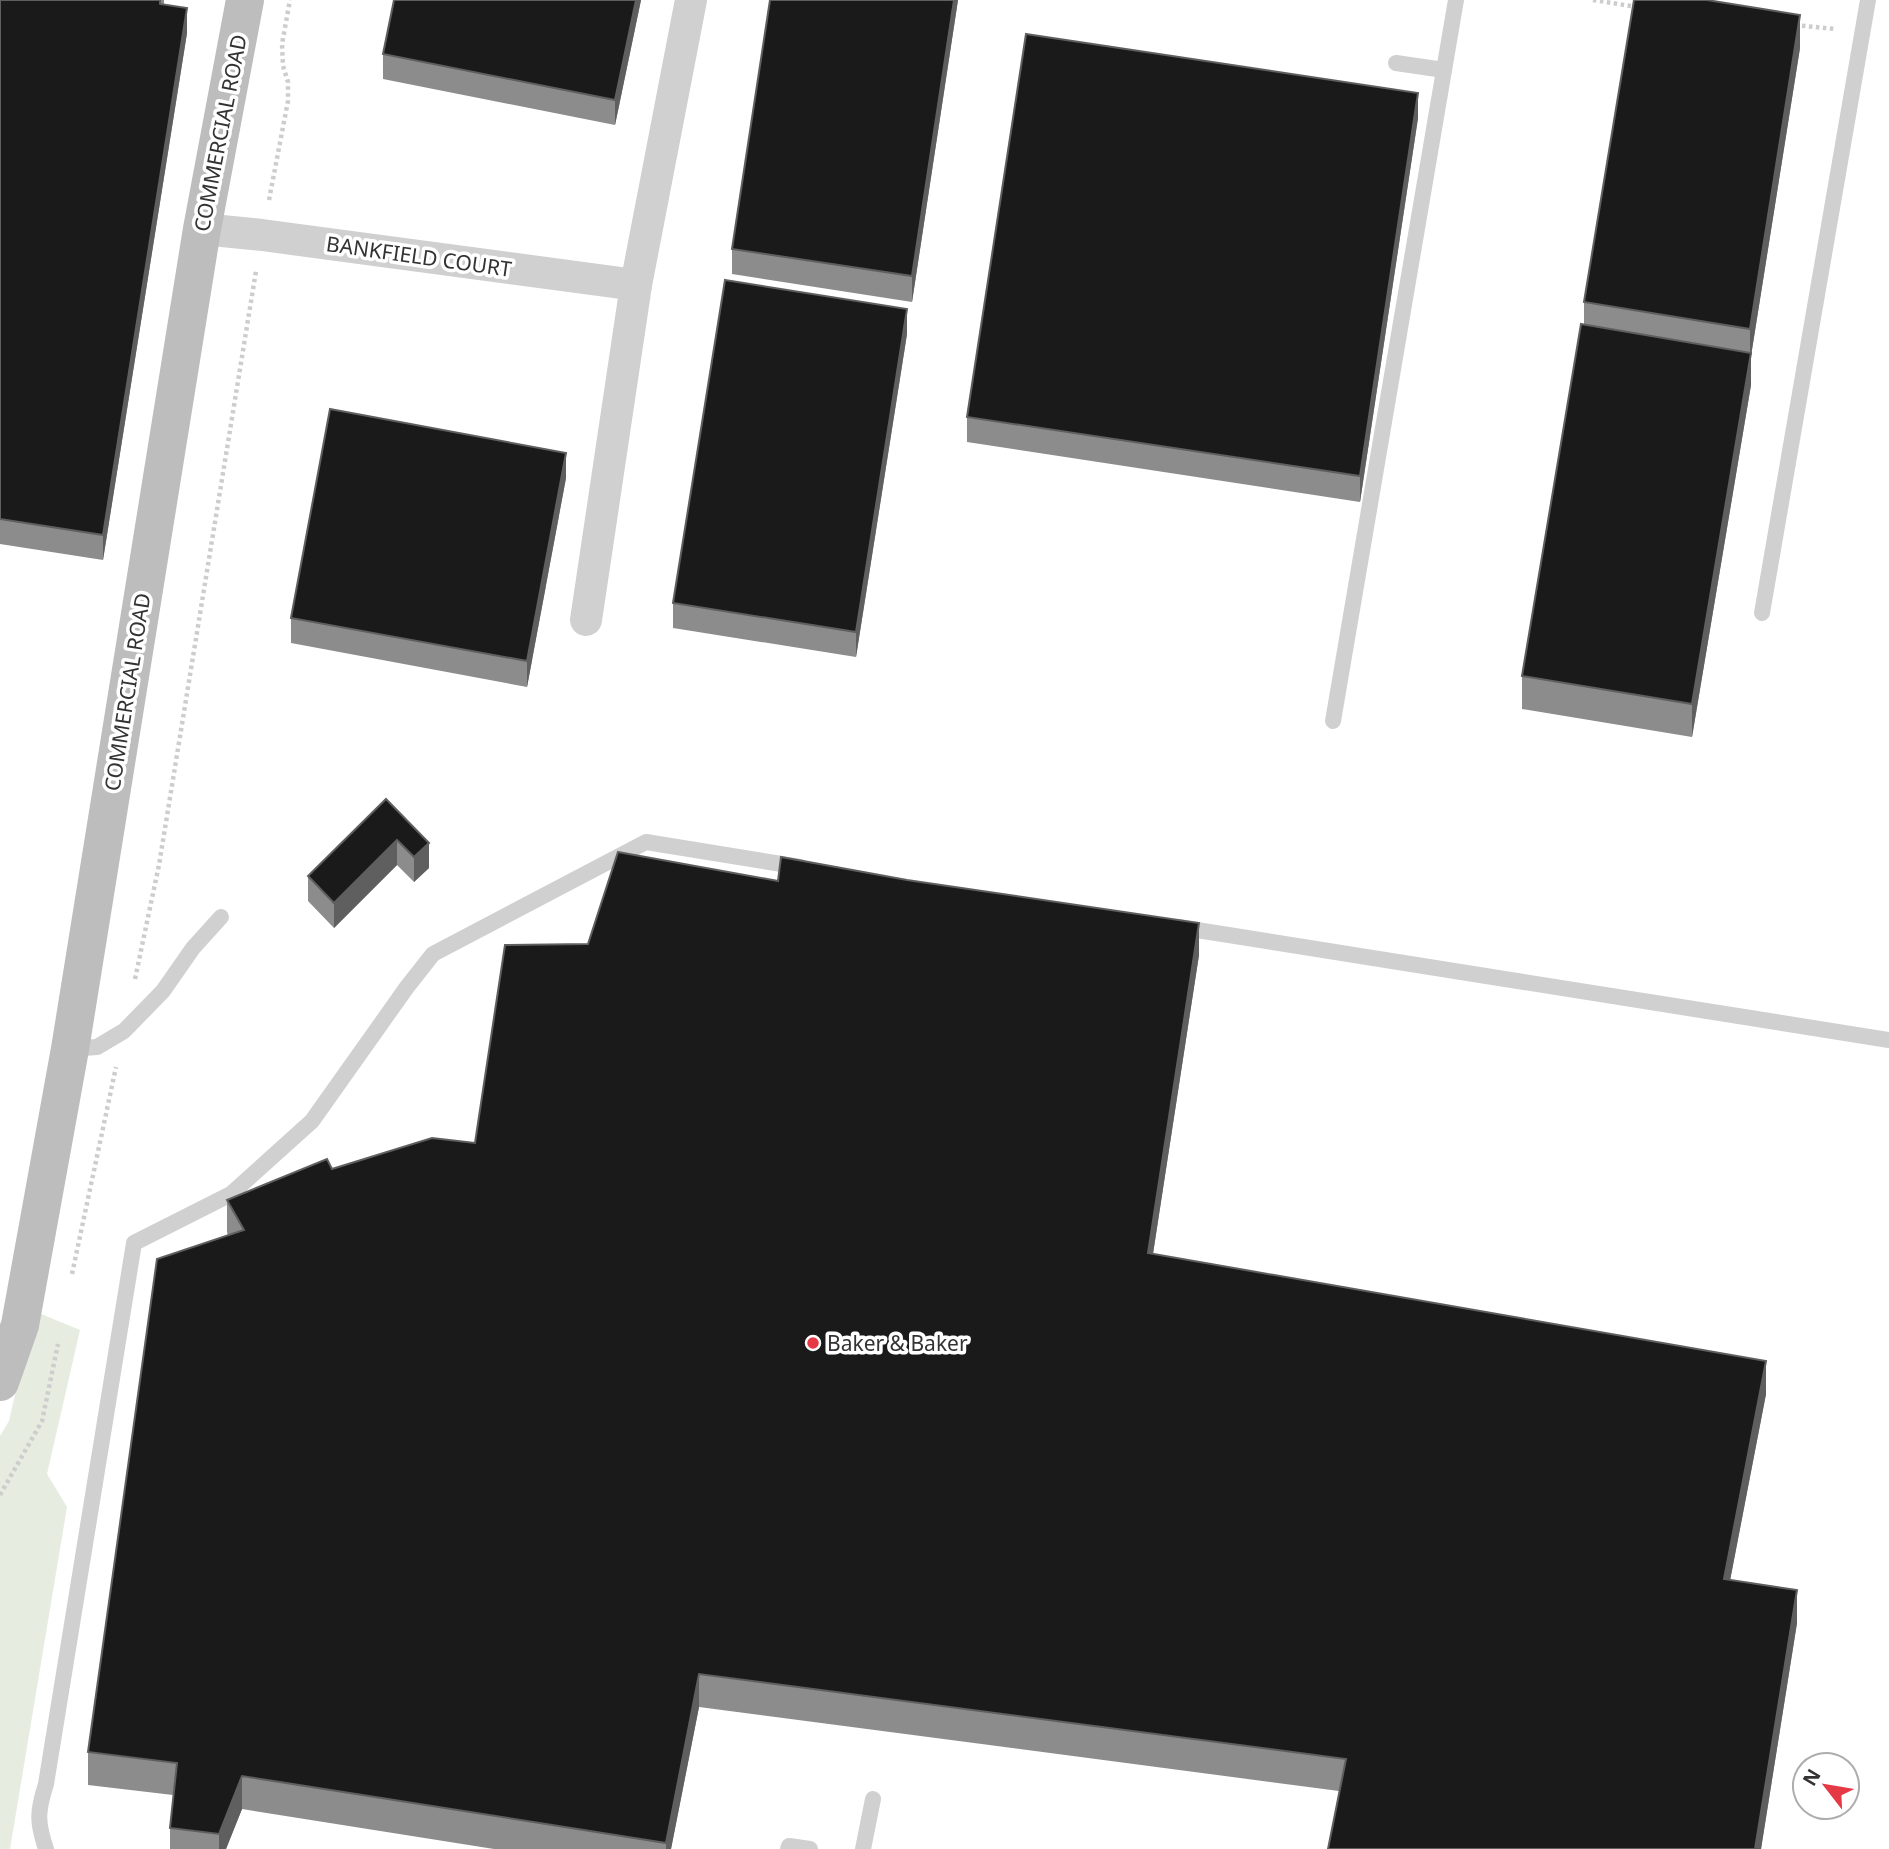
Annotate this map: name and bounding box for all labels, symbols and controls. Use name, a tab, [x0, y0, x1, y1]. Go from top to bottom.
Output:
street label: COMMERCIAL ROAD	[187, 32, 253, 234]
street label: BANKFIELD COURT	[325, 229, 514, 283]
street label: COMMERCIAL ROAD	[98, 591, 156, 793]
place label: Baker & Baker	[827, 1329, 968, 1357]
marker: Baker & Baker	[805, 1335, 821, 1351]
north arrow	[1791, 1751, 1861, 1821]
text: N	[1796, 1764, 1827, 1791]

